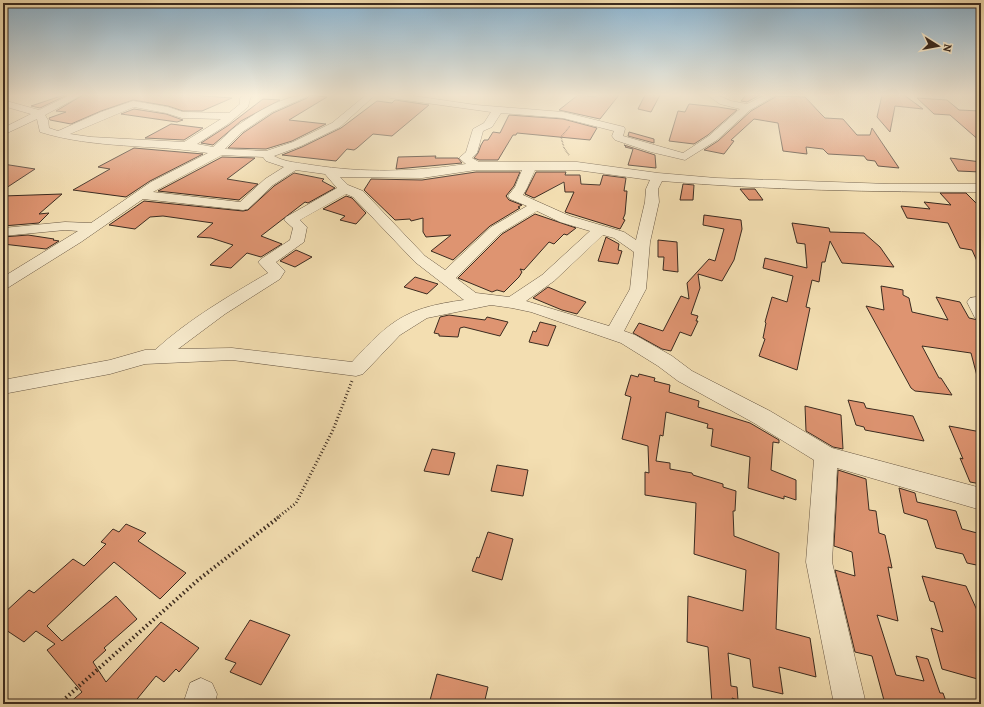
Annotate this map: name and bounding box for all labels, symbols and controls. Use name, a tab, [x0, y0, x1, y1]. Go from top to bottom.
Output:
north arrow	[918, 26, 958, 66]
text: N	[939, 42, 955, 53]

